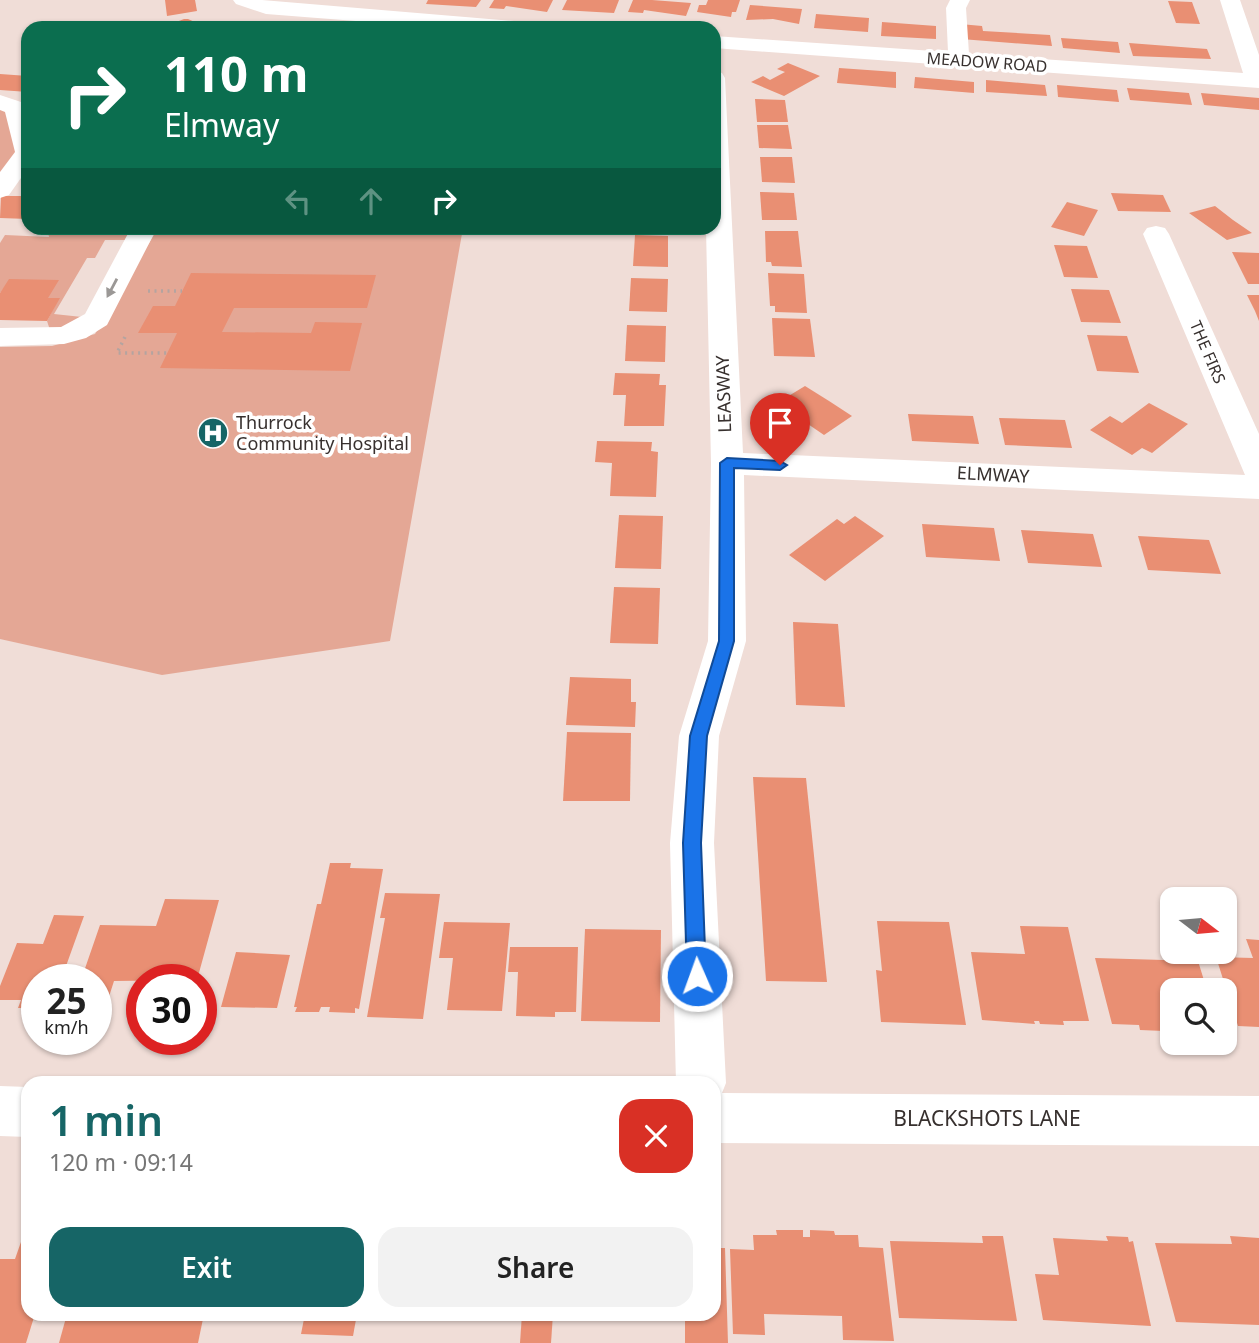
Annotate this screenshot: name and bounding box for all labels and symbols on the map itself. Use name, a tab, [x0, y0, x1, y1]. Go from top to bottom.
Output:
street label: MEADOW ROAD	[926, 47, 1048, 77]
one-way arrow	[106, 278, 118, 297]
street label: THE FIRS	[1185, 317, 1231, 387]
street label: LEASWAY	[710, 354, 736, 433]
pin	[750, 393, 810, 465]
place label: Thurrock Community Hospital	[236, 410, 409, 455]
hospital icon: Thurrock Community Hospital	[196, 416, 230, 450]
street label: ELMWAY	[956, 460, 1031, 488]
north arrow	[1160, 887, 1237, 964]
position arrow	[660, 939, 734, 1013]
speed limit sign: 30	[126, 964, 217, 1055]
street label: BLACKSHOTS LANE	[893, 1104, 1081, 1132]

